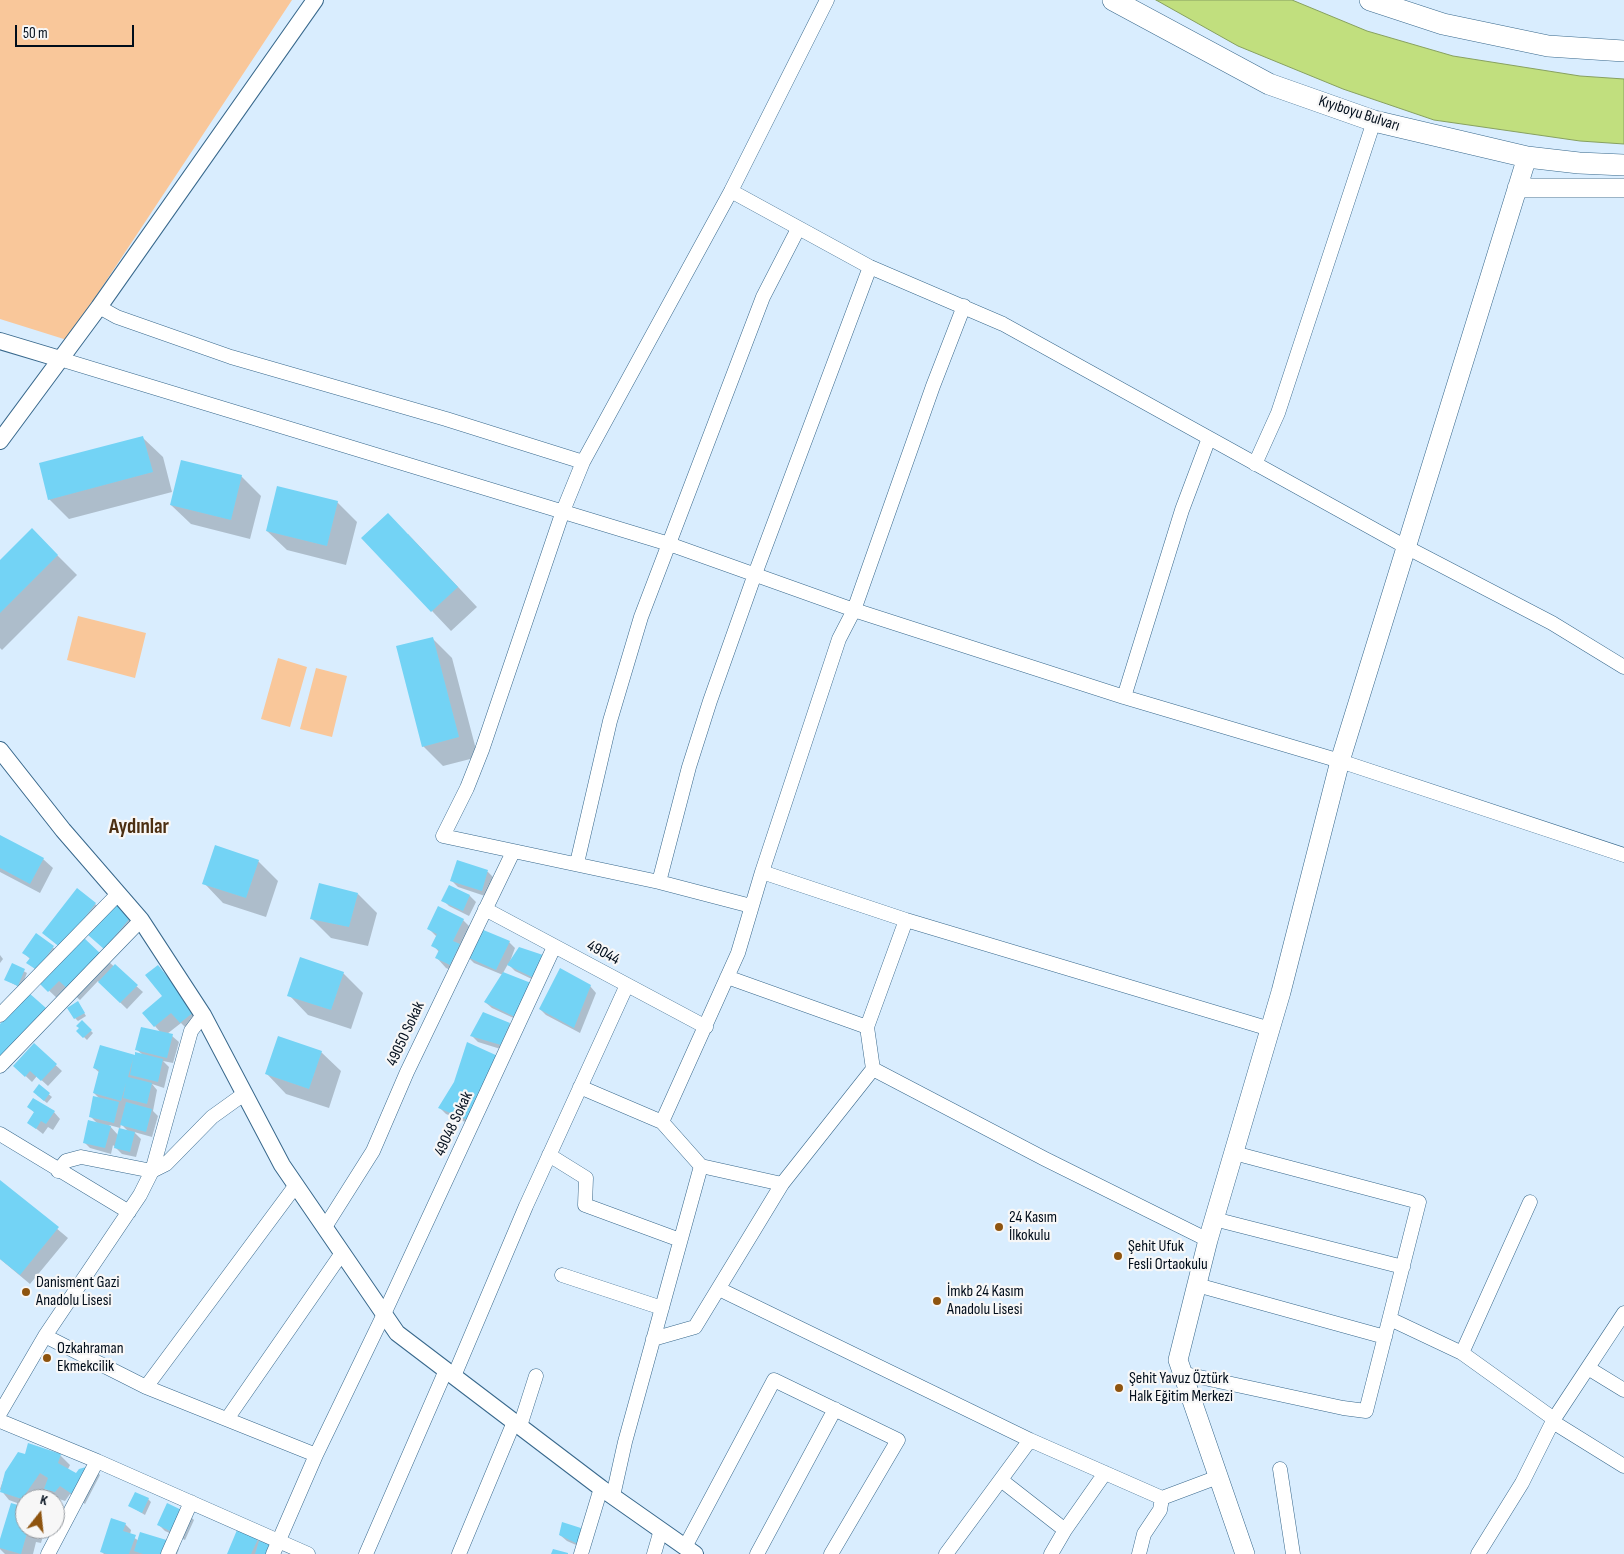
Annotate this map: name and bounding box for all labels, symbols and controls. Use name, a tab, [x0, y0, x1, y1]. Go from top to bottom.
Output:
scale bar	[18, 15, 136, 47]
text: 50 m	[23, 24, 48, 43]
street label: Kıyıboyu Bulvarı	[1316, 92, 1402, 136]
district label: Aydınlar	[109, 815, 169, 841]
street label: 49044	[583, 936, 623, 970]
street label: 49050 Sokak	[383, 999, 429, 1069]
street label: 49048 Sokak	[431, 1089, 477, 1159]
place label: 24 Kasım İlkokulu	[1009, 1208, 1057, 1246]
marker: 24 Kasım İlkokulu	[993, 1221, 1005, 1233]
place label: Şehit Ufuk Fesli Ortaokulu	[1128, 1237, 1208, 1275]
marker: Şehit Ufuk Fesli Ortaokulu	[1112, 1250, 1124, 1262]
place label: Danisment Gazi Anadolu Lisesi	[36, 1273, 119, 1311]
place label: İmkb 24 Kasım Anadolu Lisesi	[947, 1282, 1024, 1320]
marker: Danisment Gazi Anadolu Lisesi	[20, 1286, 32, 1298]
marker: İmkb 24 Kasım Anadolu Lisesi	[931, 1295, 943, 1307]
place label: Ozkahraman Ekmekcilik	[57, 1339, 124, 1377]
marker: Ozkahraman Ekmekcilik	[41, 1352, 53, 1364]
place label: Şehit Yavuz Öztürk Halk Eğitim Merkezi	[1129, 1369, 1233, 1407]
marker: Şehit Yavuz Öztürk Halk Eğitim Merkezi	[1113, 1382, 1125, 1394]
north arrow	[15, 1489, 65, 1539]
text: K	[38, 1491, 50, 1509]

